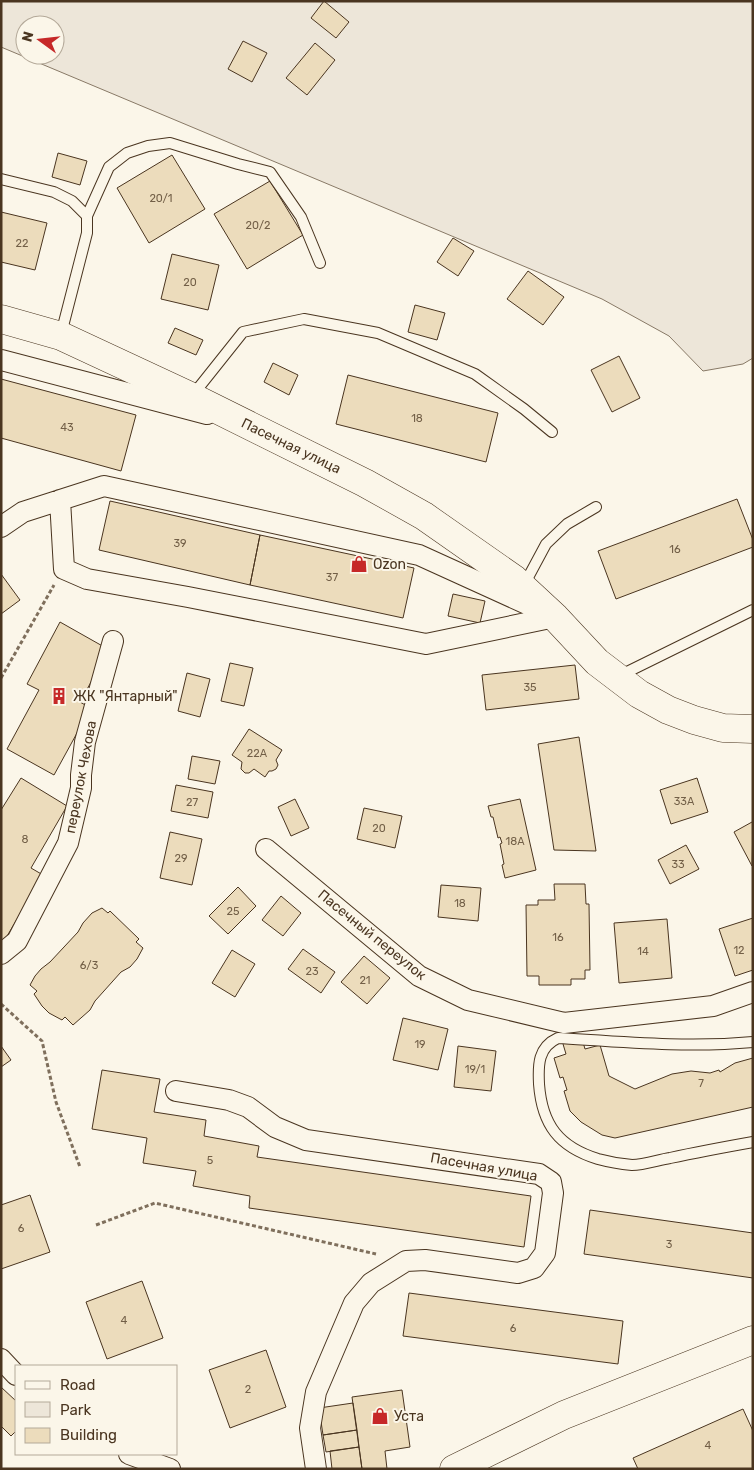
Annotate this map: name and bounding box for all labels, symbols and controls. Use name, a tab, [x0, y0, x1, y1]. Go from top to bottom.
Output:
north arrow	[15, 15, 65, 65]
text: N	[18, 30, 37, 44]
house number: 20/1	[149, 192, 173, 205]
house number: 20/2	[246, 219, 270, 232]
house number: 22	[16, 237, 28, 250]
house number: 20	[183, 276, 197, 289]
house number: 18	[411, 412, 423, 425]
street label: Пасечная улица	[238, 415, 344, 477]
house number: 43	[60, 421, 74, 434]
house number: 39	[173, 537, 187, 550]
house number: 16	[669, 543, 681, 556]
shop icon: Ozon	[349, 554, 369, 574]
place label: Ozon	[373, 556, 406, 573]
house number: 37	[326, 571, 338, 584]
house number: 35	[523, 681, 537, 694]
building icon: ЖК "Янтарный"	[49, 686, 69, 706]
place label: ЖК "Янтарный"	[73, 688, 178, 705]
street label: переулок Чехова	[62, 719, 100, 835]
house number: 22А	[247, 747, 268, 760]
house number: 33А	[674, 795, 695, 808]
house number: 27	[186, 796, 198, 809]
house number: 20	[372, 822, 386, 835]
house number: 8	[22, 833, 29, 846]
house number: 18А	[505, 835, 525, 848]
house number: 29	[175, 852, 187, 865]
house number: 33	[671, 858, 685, 871]
street label: Пасечный переулок	[314, 886, 430, 984]
house number: 18	[454, 897, 466, 910]
house number: 25	[227, 905, 240, 918]
house number: 16	[552, 931, 564, 944]
house number: 12	[733, 944, 745, 957]
house number: 14	[637, 945, 649, 958]
house number: 6/3	[80, 959, 99, 972]
house number: 23	[305, 965, 319, 978]
house number: 21	[359, 974, 371, 987]
house number: 19	[414, 1038, 426, 1051]
house number: 19/1	[465, 1063, 485, 1076]
house number: 7	[698, 1077, 704, 1090]
street label: Пасечная улица	[429, 1149, 539, 1185]
house number: 5	[207, 1154, 214, 1167]
house number: 6	[18, 1222, 25, 1235]
house number: 3	[666, 1238, 673, 1251]
house number: 4	[121, 1314, 128, 1327]
house number: 6	[510, 1322, 517, 1335]
legend	[15, 1365, 178, 1455]
text: Road	[60, 1376, 96, 1394]
house number: 2	[245, 1383, 251, 1396]
text: Park	[60, 1401, 91, 1419]
shop icon: Уста	[370, 1406, 390, 1426]
place label: Уста	[394, 1408, 424, 1425]
text: Building	[60, 1426, 117, 1444]
house number: 4	[705, 1439, 712, 1452]

